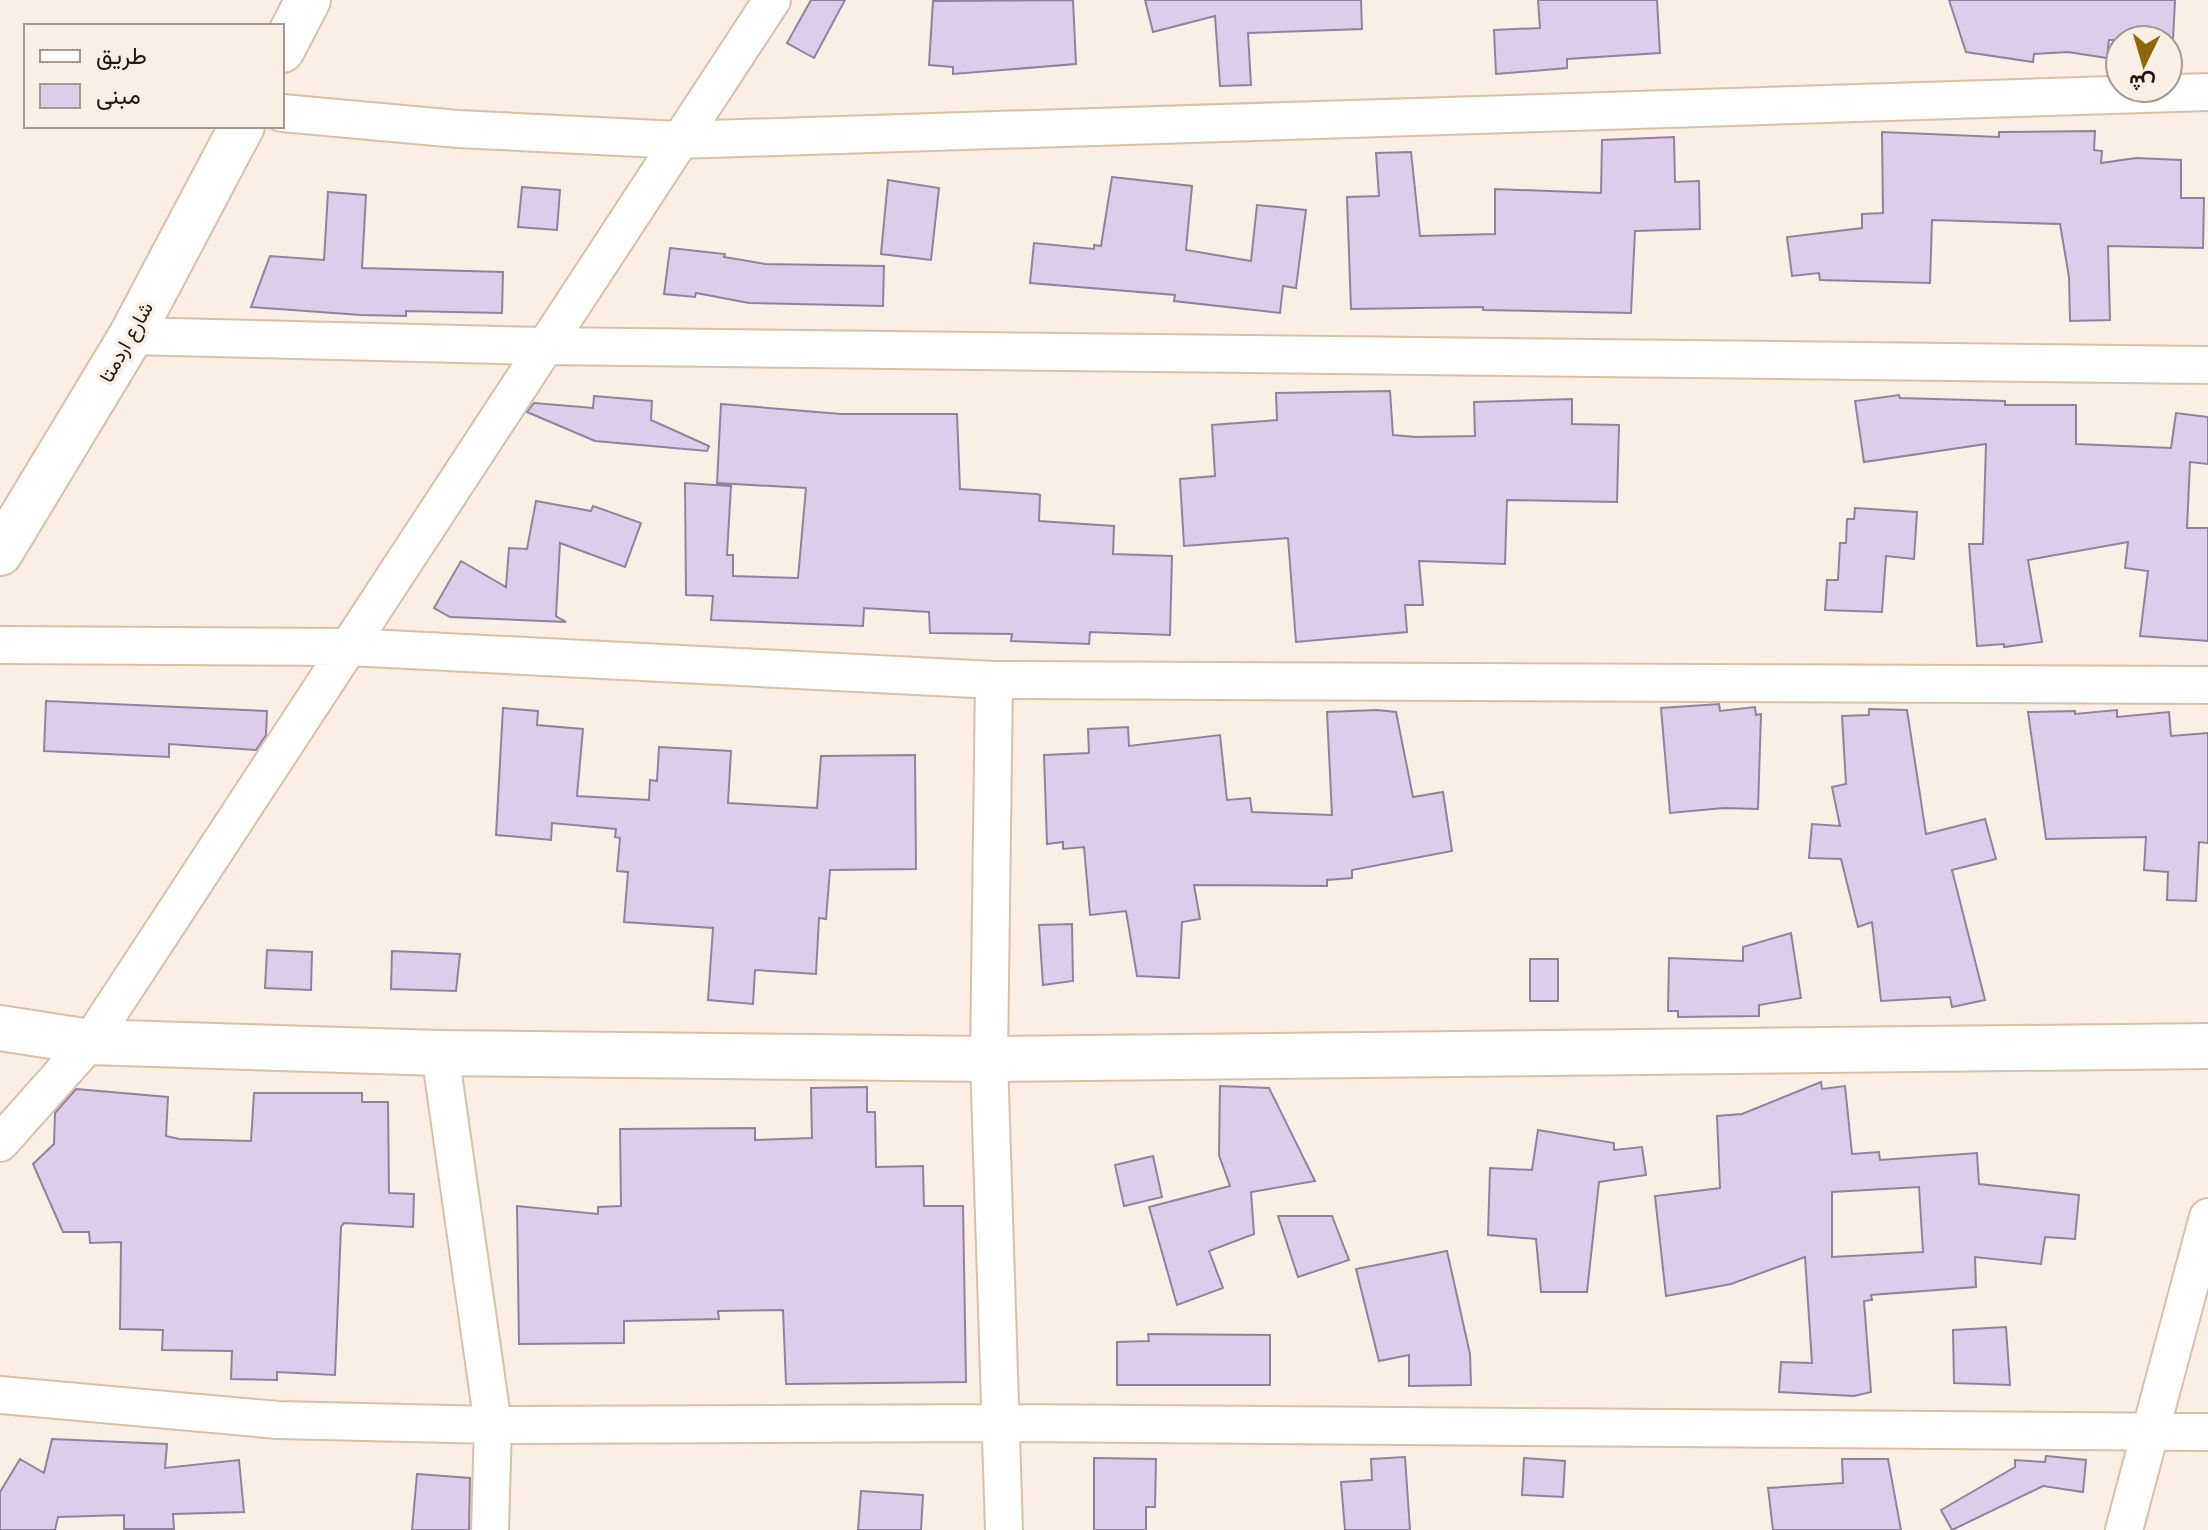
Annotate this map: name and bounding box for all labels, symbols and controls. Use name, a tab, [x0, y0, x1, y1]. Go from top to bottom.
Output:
legend	[24, 24, 284, 128]
north arrow	[2104, 24, 2184, 104]
text: طريق	[96, 42, 147, 71]
text: ش	[2128, 69, 2157, 97]
text: مبنى	[96, 82, 141, 110]
street label: شارع اردمتا	[94, 298, 160, 387]

